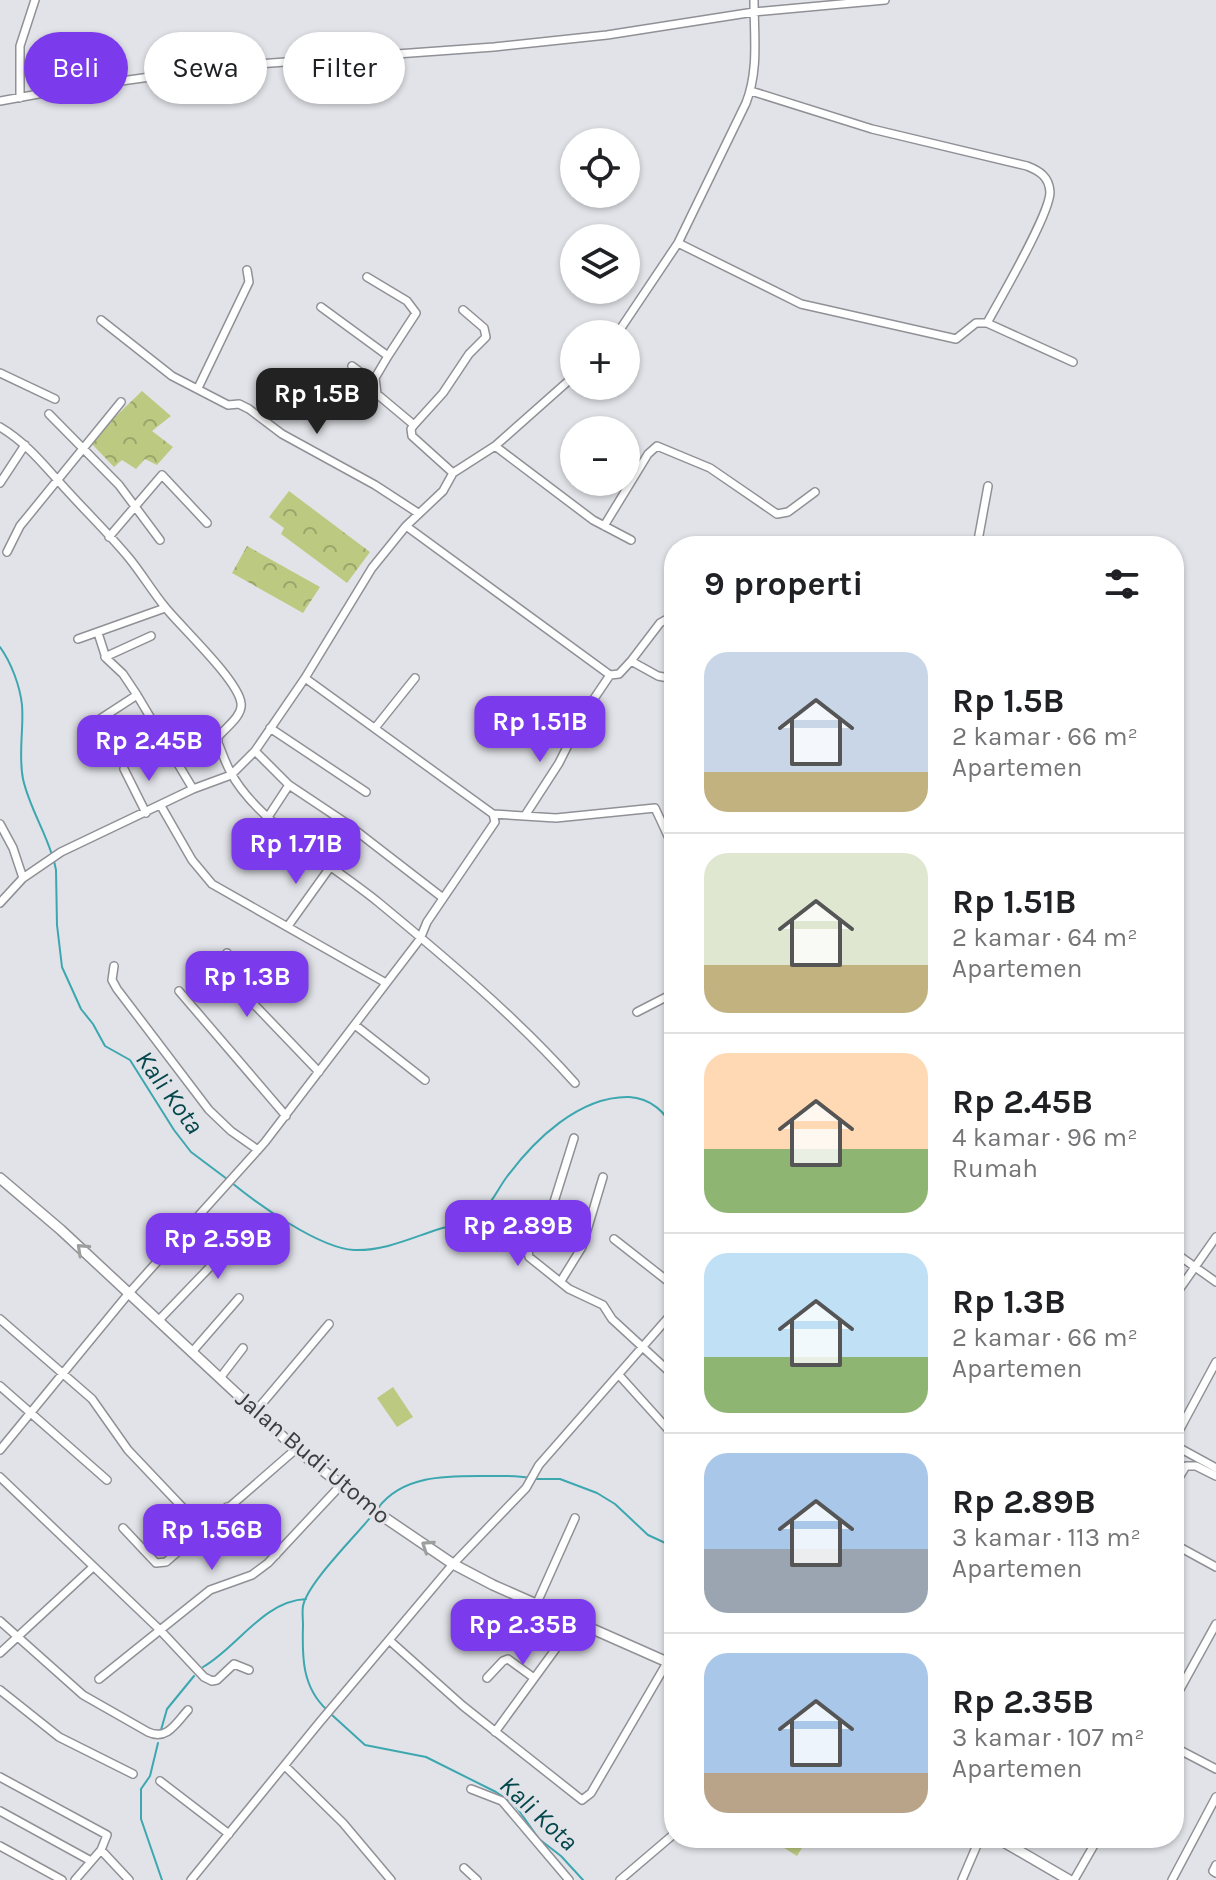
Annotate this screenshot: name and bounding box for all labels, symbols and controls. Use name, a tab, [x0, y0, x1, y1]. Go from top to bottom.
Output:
chip: Beli	[24, 32, 128, 104]
chip: Sewa	[144, 32, 267, 104]
chip: Filter	[283, 32, 405, 104]
map controls	[560, 128, 640, 496]
button: locate	[560, 128, 640, 208]
button: layers	[560, 224, 640, 304]
button: +	[560, 320, 640, 400]
pin: Rp 1.5B	[243, 368, 391, 436]
text: Rp 1.5B	[274, 378, 360, 409]
button: −	[560, 416, 640, 496]
icon: filters	[1100, 562, 1144, 606]
text: 9 properti	[704, 564, 863, 604]
text: Rp 1.5B	[952, 681, 1064, 721]
icon: home	[768, 684, 864, 780]
pin: Rp 1.51B	[457, 696, 623, 764]
text: Rp 1.51B	[492, 706, 588, 737]
pin: Rp 2.45B	[66, 715, 232, 783]
text: 2 kamar · 66 m²	[952, 721, 1138, 752]
text: Rp 2.45B	[95, 725, 203, 756]
text: Apartemen	[952, 752, 1082, 783]
pin: Rp 1.71B	[213, 818, 379, 886]
text: Rp 1.71B	[249, 828, 343, 859]
text: Rp 1.51B	[952, 882, 1077, 922]
icon: home	[768, 885, 864, 981]
text: 2 kamar · 64 m²	[952, 922, 1138, 953]
pin: Rp 1.3B	[173, 951, 321, 1019]
text: Apartemen	[952, 953, 1082, 984]
text: Rp 1.3B	[203, 961, 291, 992]
water label: Kali Kota	[129, 1045, 210, 1140]
text: Rp 2.45B	[952, 1082, 1093, 1122]
icon: home	[768, 1085, 864, 1181]
text: 4 kamar · 96 m²	[952, 1122, 1138, 1153]
text: Rumah	[952, 1153, 1038, 1184]
pin: Rp 2.89B	[435, 1200, 601, 1268]
text: Rp 2.89B	[463, 1210, 573, 1241]
pin: Rp 2.59B	[135, 1213, 301, 1281]
text: Rp 2.59B	[164, 1223, 272, 1254]
one-way arrow	[77, 1244, 91, 1259]
text: Rp 1.3B	[952, 1282, 1066, 1322]
icon: home	[768, 1285, 864, 1381]
text: 2 kamar · 66 m²	[952, 1322, 1138, 1353]
text: Apartemen	[952, 1353, 1082, 1384]
street label: Jalan Budi Utomo	[230, 1384, 396, 1530]
text: Rp 2.89B	[952, 1482, 1096, 1522]
icon: home	[768, 1485, 864, 1581]
pin: Rp 1.56B	[129, 1504, 295, 1572]
text: Rp 1.56B	[161, 1514, 263, 1545]
text: 3 kamar · 113 m²	[952, 1522, 1141, 1553]
one-way arrow	[422, 1541, 436, 1556]
text: Apartemen	[952, 1553, 1082, 1584]
pin: Rp 2.35B	[440, 1599, 606, 1667]
text: Rp 2.35B	[469, 1609, 577, 1640]
text: Rp 2.35B	[952, 1682, 1094, 1722]
icon: home	[768, 1685, 864, 1781]
text: 3 kamar · 107 m²	[952, 1722, 1145, 1753]
text: Apartemen	[952, 1753, 1082, 1784]
water label: Kali Kota	[493, 1770, 584, 1857]

